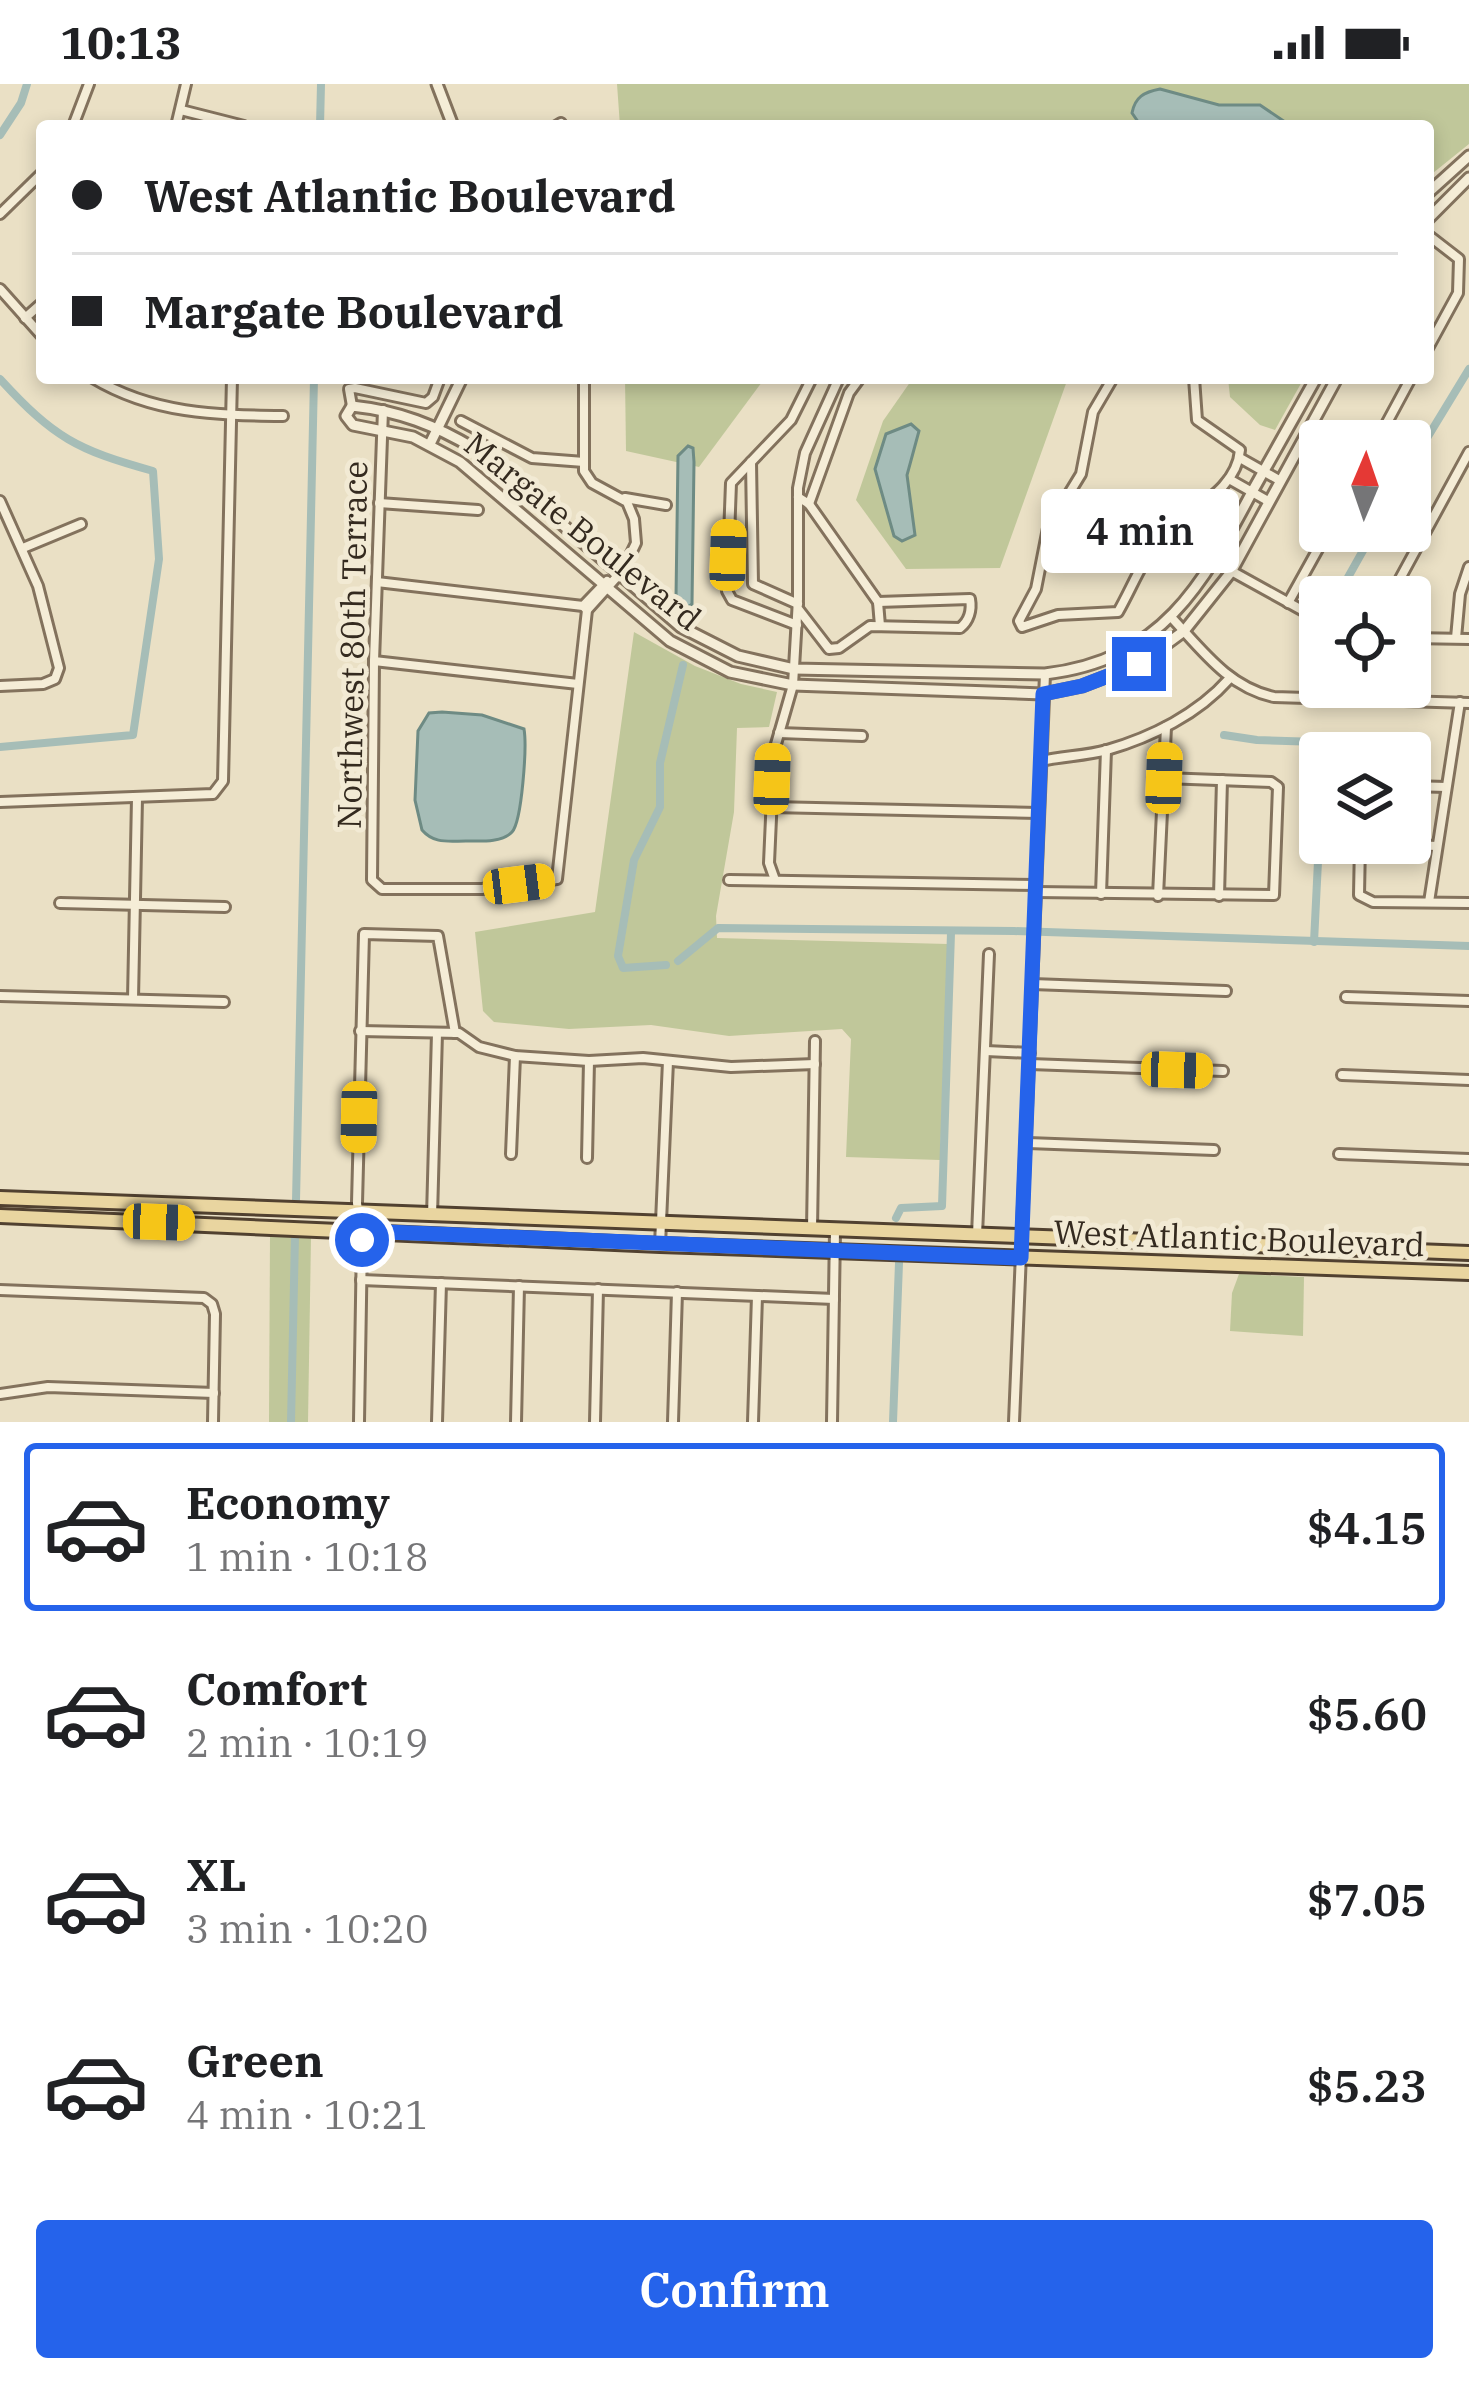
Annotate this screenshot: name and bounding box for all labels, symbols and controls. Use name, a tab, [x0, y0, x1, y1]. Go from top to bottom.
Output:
text: 10:13	[60, 13, 182, 71]
text: West Atlantic Boulevard	[144, 166, 676, 224]
text: Margate Boulevard	[144, 282, 564, 340]
north arrow	[1299, 420, 1431, 552]
map controls	[1299, 420, 1431, 864]
street label: Margate Boulevard	[456, 422, 711, 639]
street label: Northwest 80th Terrace	[327, 461, 376, 829]
callout: 4 min	[1040, 490, 1238, 574]
text: 4 min	[1086, 505, 1194, 556]
car	[709, 518, 747, 592]
button: locate	[1299, 576, 1431, 708]
route end	[1112, 637, 1166, 691]
button: layers	[1299, 732, 1431, 864]
car	[1145, 741, 1183, 815]
car	[753, 742, 791, 816]
car	[481, 862, 557, 906]
car	[1140, 1051, 1214, 1089]
car	[340, 1081, 378, 1153]
car	[122, 1203, 196, 1241]
street label: West Atlantic Boulevard	[1053, 1210, 1425, 1265]
route start	[335, 1213, 389, 1267]
icon: car	[42, 1473, 150, 1581]
text: Economy	[186, 1473, 390, 1531]
text: $4.15	[1307, 1498, 1427, 1556]
text: 1 min · 10:18	[186, 1531, 428, 1582]
icon: car	[42, 1659, 150, 1767]
text: Comfort	[186, 1659, 367, 1717]
text: $5.60	[1307, 1684, 1427, 1742]
text: 2 min · 10:19	[186, 1717, 428, 1768]
icon: car	[42, 1845, 150, 1953]
text: XL	[186, 1845, 247, 1903]
text: $7.05	[1307, 1870, 1427, 1928]
text: 3 min · 10:20	[186, 1903, 428, 1954]
icon: car	[42, 2031, 150, 2139]
text: Green	[186, 2031, 324, 2089]
text: $5.23	[1307, 2056, 1427, 2114]
text: 4 min · 10:21	[186, 2089, 428, 2140]
button: Confirm	[36, 2220, 1433, 2358]

